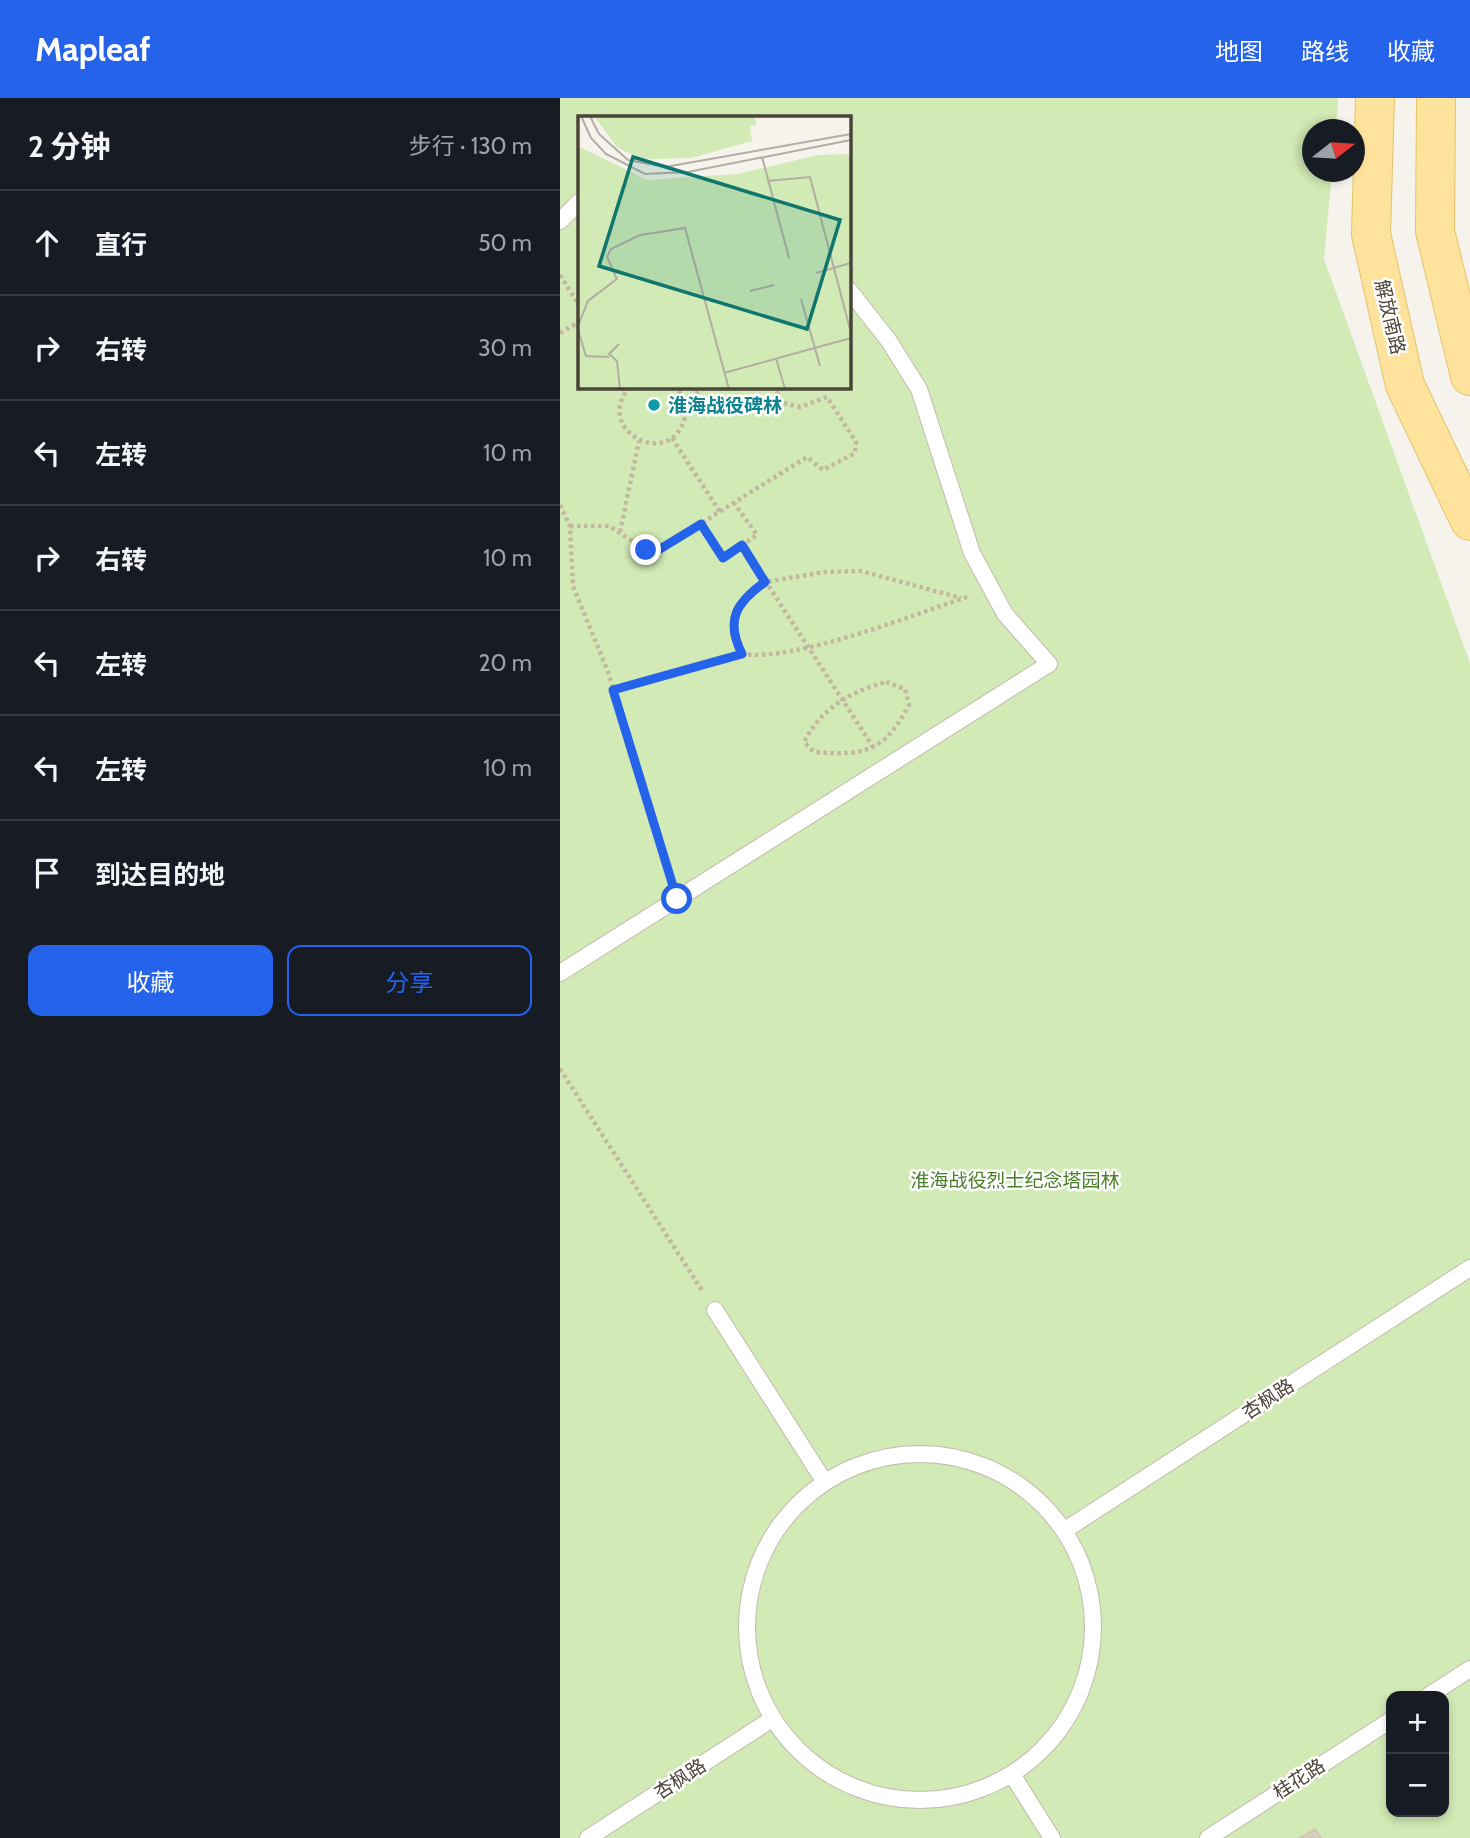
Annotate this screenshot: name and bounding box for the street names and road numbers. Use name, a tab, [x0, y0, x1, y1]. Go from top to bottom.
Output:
street label: 解放南路	[1370, 277, 1410, 357]
street label: 杏枫路	[1238, 1374, 1298, 1424]
street label: 杏枫路	[650, 1754, 710, 1804]
street label: 桂花路	[1269, 1754, 1329, 1804]

